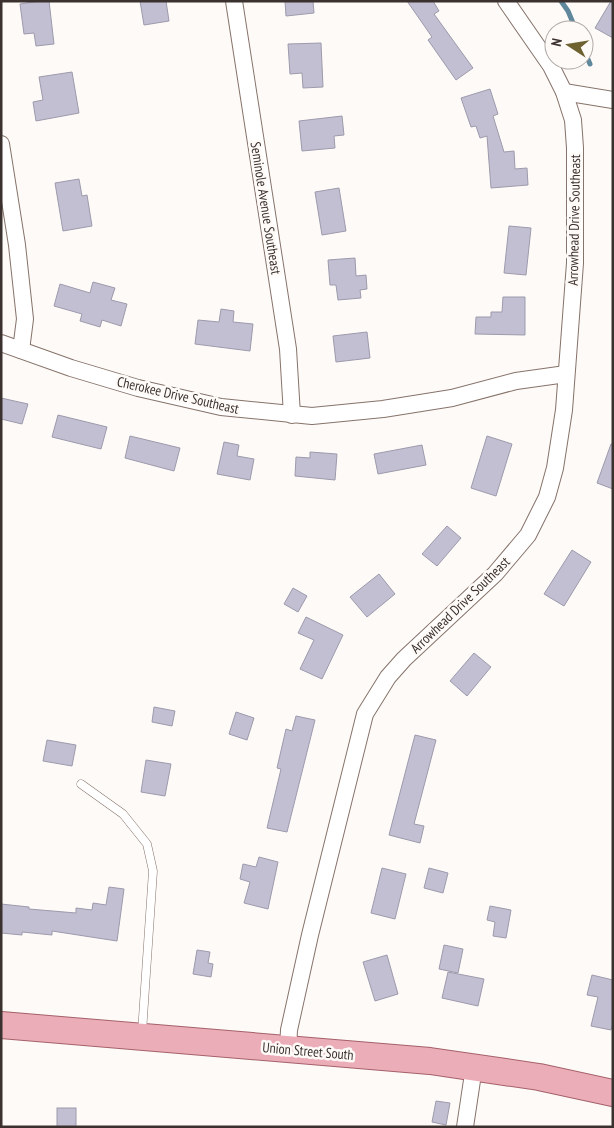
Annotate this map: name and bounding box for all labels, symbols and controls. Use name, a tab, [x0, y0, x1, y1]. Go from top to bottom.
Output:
north arrow	[544, 20, 594, 70]
text: N	[547, 37, 566, 48]
street label: Seminole Avenue Southeast	[247, 140, 285, 276]
street label: Arrowhead Drive Southeast	[564, 154, 584, 286]
street label: Cherokee Drive Southeast	[115, 372, 241, 418]
street label: Arrowhead Drive Southeast	[406, 553, 514, 657]
street label: Union Street South	[262, 1038, 354, 1064]

